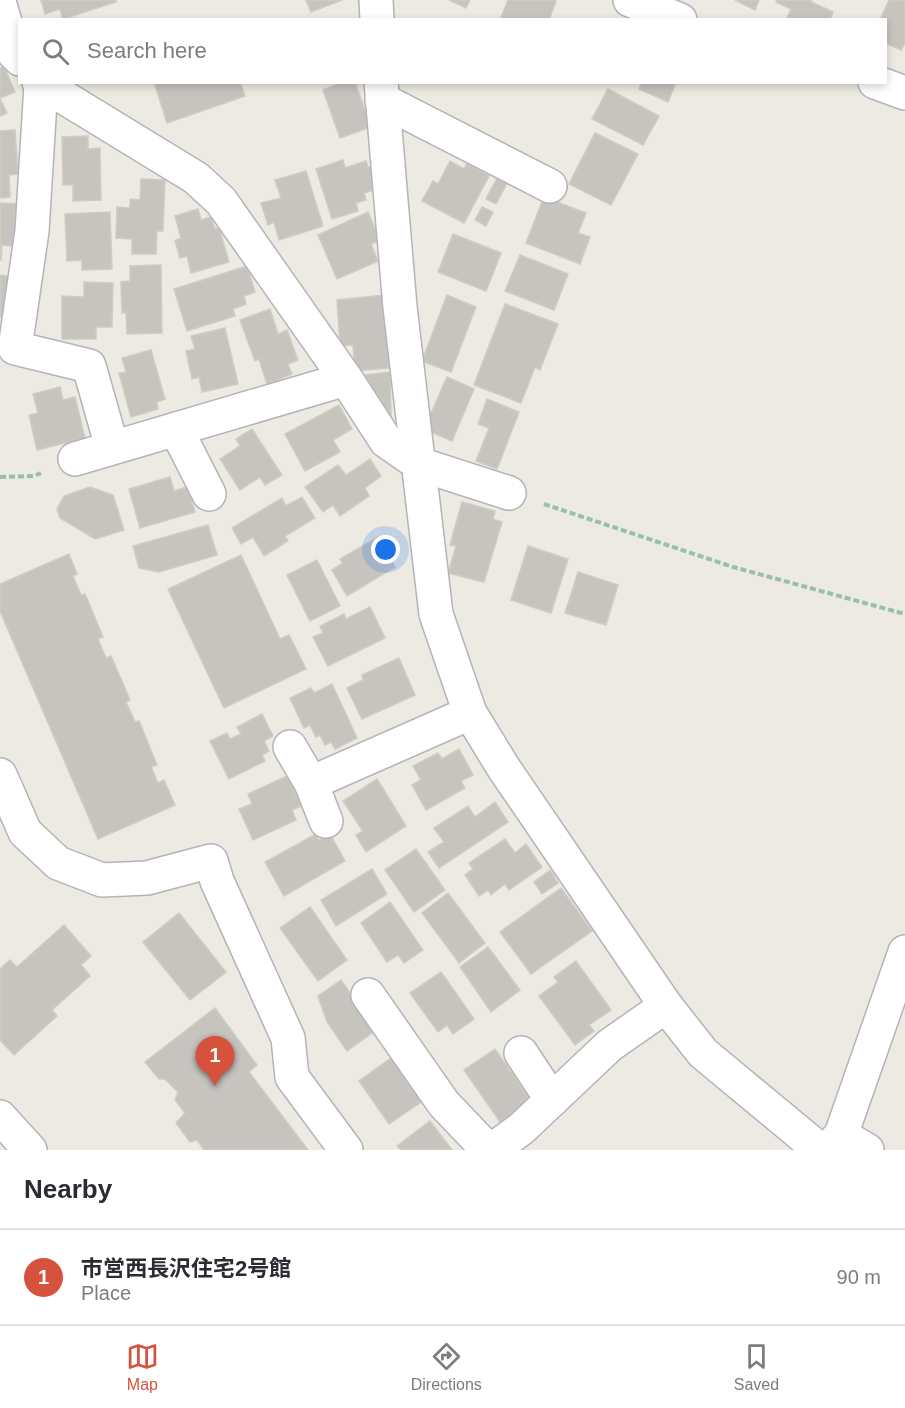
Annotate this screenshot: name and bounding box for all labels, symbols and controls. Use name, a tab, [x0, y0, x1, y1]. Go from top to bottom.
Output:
search box	[18, 18, 887, 84]
icon: search	[39, 35, 72, 68]
text: Search here	[87, 38, 207, 63]
your location	[371, 535, 400, 564]
pin: 1	[196, 1036, 234, 1086]
text: Nearby	[24, 1174, 112, 1204]
text: 市営西長沢住宅2号館	[81, 1256, 291, 1281]
text: 1	[38, 1266, 49, 1288]
text: 90 m	[837, 1266, 881, 1288]
text: Place	[81, 1282, 131, 1304]
tab: Map	[126, 1340, 159, 1394]
tab: Directions	[411, 1340, 482, 1394]
tab: Saved	[734, 1340, 779, 1394]

